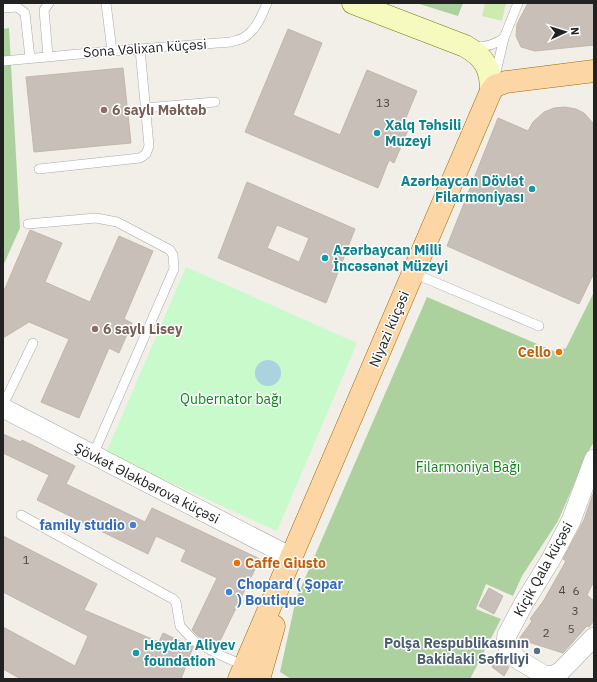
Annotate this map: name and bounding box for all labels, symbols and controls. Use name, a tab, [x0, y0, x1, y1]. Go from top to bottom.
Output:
north arrow	[545, 12, 585, 52]
text: N	[568, 27, 582, 36]
street label: Sona Vəlixan küçəsi	[83, 35, 207, 61]
house number: 13	[376, 95, 390, 110]
place label: 6 saylı Məktəb	[112, 101, 207, 119]
marker: 6 saylı Məktəb	[99, 105, 109, 115]
place label: Xalq Təhsili Muzeyi	[385, 116, 461, 150]
marker: Xalq Təhsili Muzeyi	[372, 128, 382, 138]
place label: Azərbaycan Dövlət Filarmoniyası	[401, 172, 524, 206]
marker: Azərbaycan Dövlət Filarmoniyası	[527, 184, 537, 194]
place label: Azərbaycan Milli İncəsənət Müzeyi	[333, 241, 448, 275]
marker: Azərbaycan Milli İncəsənət Müzeyi	[320, 253, 330, 263]
street label: Niyazi küçəsi	[365, 288, 413, 370]
place label: 6 saylı Lisey	[103, 320, 183, 338]
marker: 6 saylı Lisey	[90, 324, 100, 334]
place label: Cello	[518, 343, 551, 361]
marker: Cello	[554, 347, 564, 357]
park label: Qubernator bağı	[180, 390, 282, 408]
street label: Şövkət Ələkbərova küçəsi	[71, 438, 223, 528]
park label: Filarmoniya Bağı	[416, 458, 520, 476]
place label: family studio	[39, 516, 125, 534]
street label: Kiçik Qala küçəsi	[509, 518, 577, 620]
marker: family studio	[128, 520, 138, 530]
house number: 1	[22, 552, 30, 567]
place label: Caffe Giusto	[245, 554, 326, 572]
marker: Caffe Giusto	[232, 558, 242, 568]
place label: Chopard ( Şopar ) Boutique	[236, 575, 343, 609]
house number: 4	[558, 582, 566, 597]
house number: 6	[572, 583, 580, 598]
marker: Chopard ( Şopar ) Boutique	[224, 587, 234, 597]
house number: 3	[571, 603, 579, 618]
house number: 5	[567, 621, 575, 636]
house number: 2	[542, 625, 550, 640]
place label: Polşa Respublikasının Bakidaki Səfirliyi	[384, 634, 529, 668]
place label: Heydar Aliyev foundation	[144, 636, 236, 670]
marker: Polşa Respublikasının Bakidaki Səfirliyi	[532, 646, 542, 656]
marker: Heydar Aliyev foundation	[131, 648, 141, 658]

